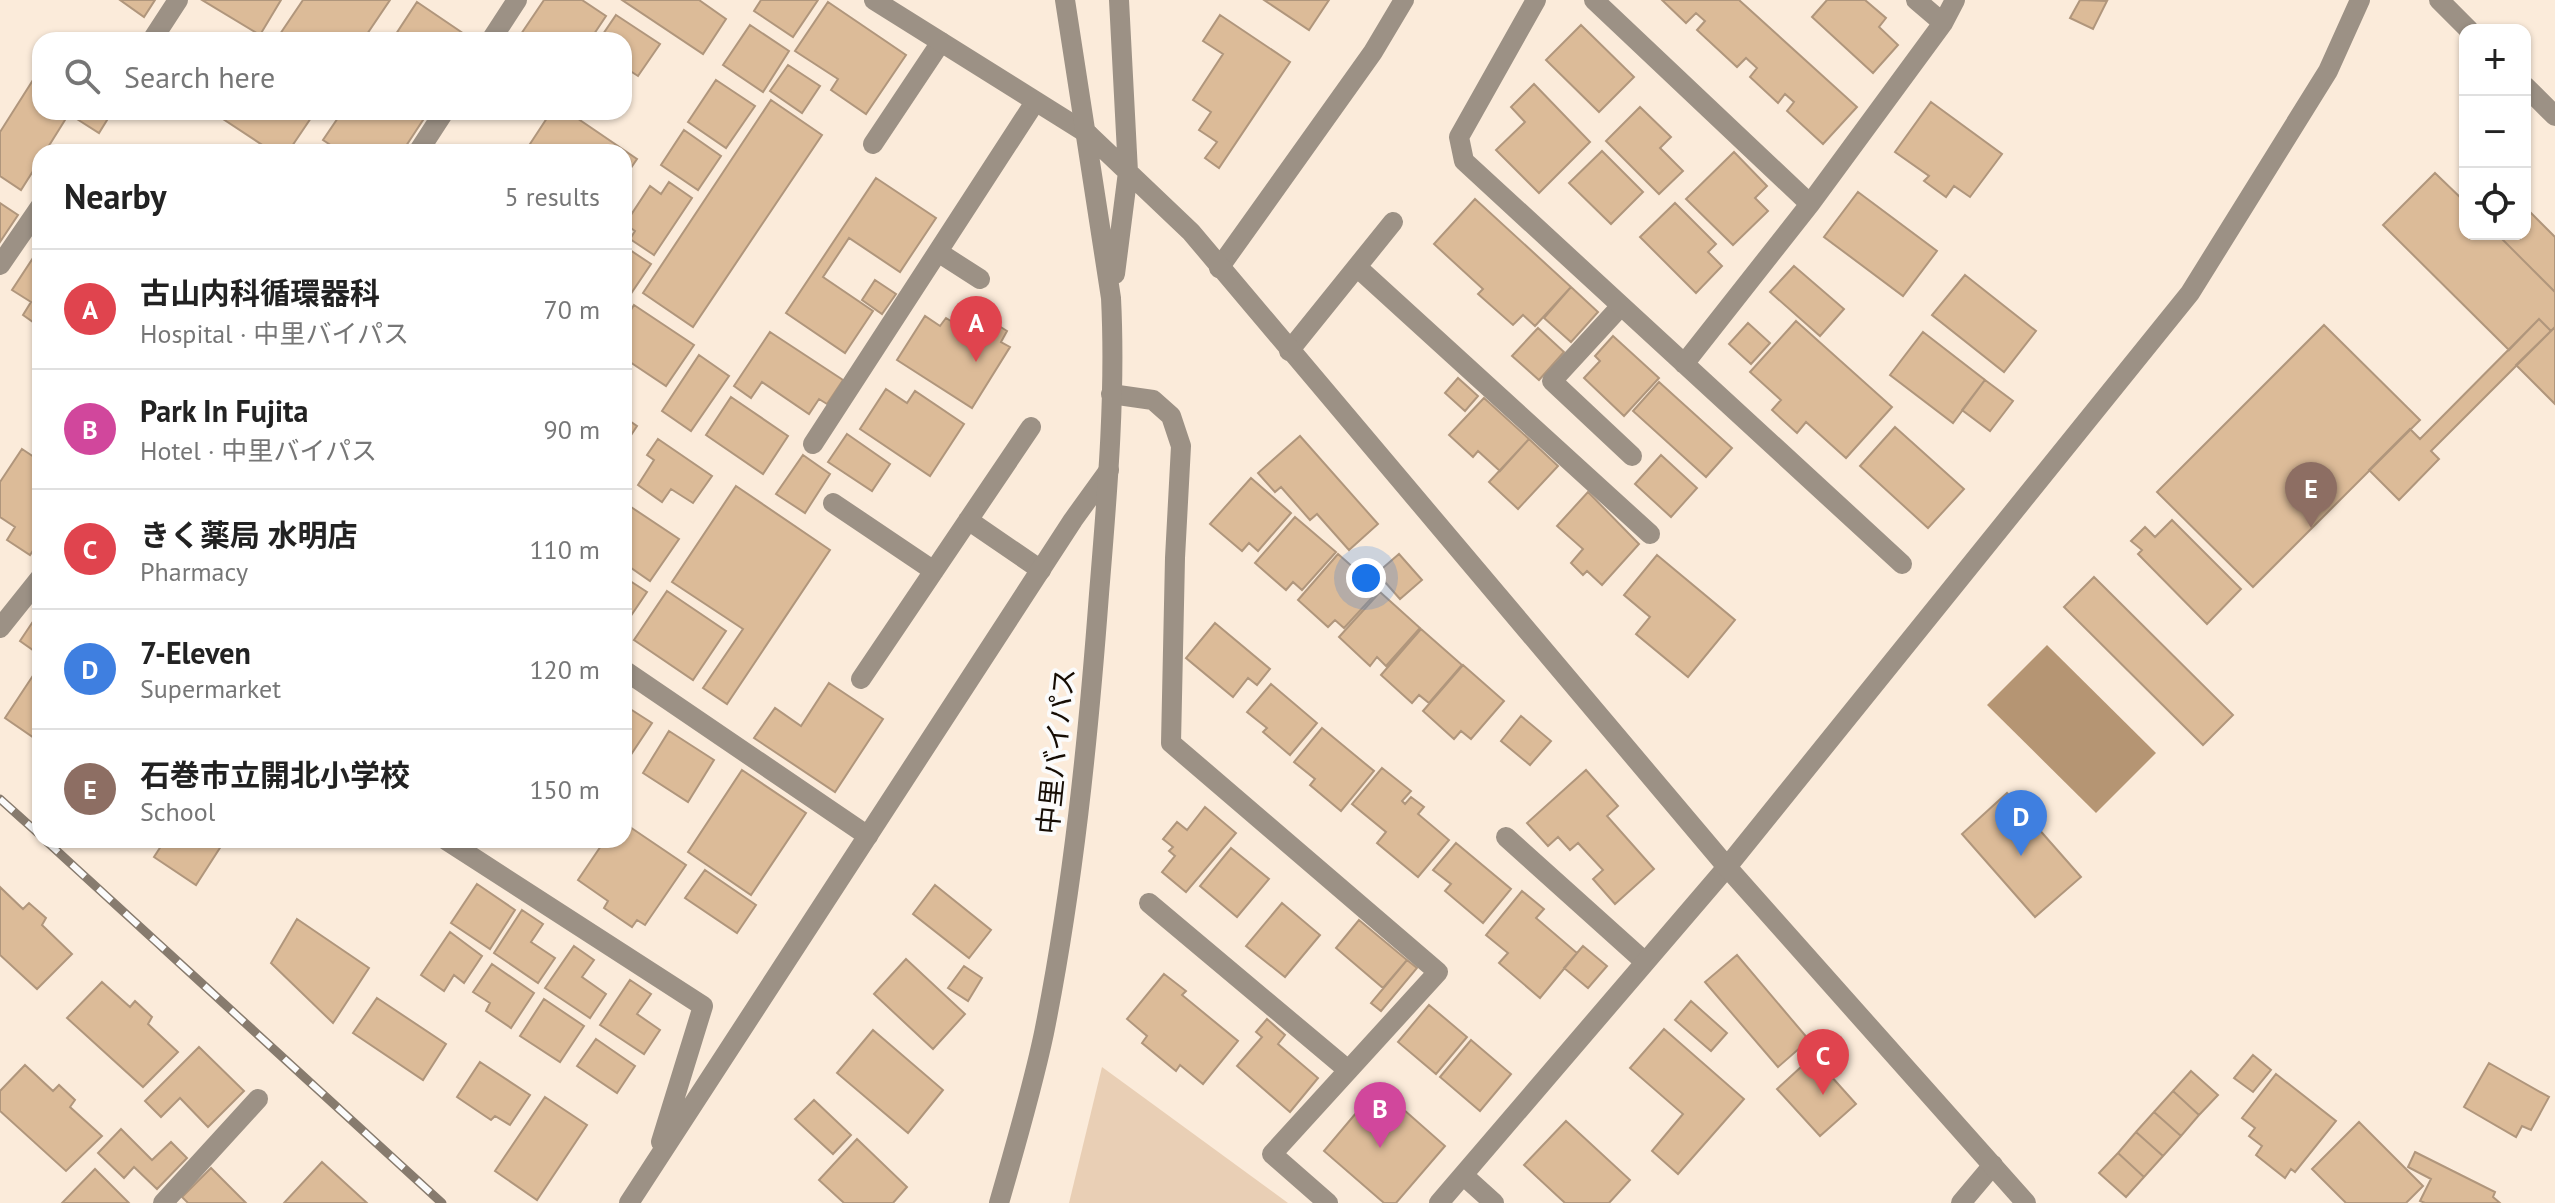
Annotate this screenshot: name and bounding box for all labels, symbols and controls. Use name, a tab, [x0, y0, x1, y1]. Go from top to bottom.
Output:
map controls	[2459, 24, 2531, 240]
button: +	[2459, 24, 2531, 96]
search box	[32, 32, 632, 120]
icon: search	[60, 54, 104, 98]
text: Search here	[124, 57, 275, 96]
button: −	[2459, 96, 2531, 168]
button: locate	[2459, 168, 2531, 240]
text: Nearby	[64, 174, 166, 218]
text: 5 results	[505, 180, 600, 213]
text: 古山内科循環器科	[140, 273, 380, 312]
text: A	[82, 293, 98, 326]
text: 70 m	[544, 293, 600, 326]
pin: A	[950, 296, 1002, 362]
text: Hospital · 中里バイパス	[140, 317, 409, 350]
text: Park In Fujita	[140, 391, 308, 430]
text: B	[82, 413, 98, 446]
text: 90 m	[544, 413, 600, 446]
text: Hotel · 中里バイパス	[140, 434, 377, 467]
pin: E	[2285, 462, 2337, 528]
text: きく薬局 水明店	[140, 515, 358, 554]
text: C	[83, 533, 97, 566]
text: 110 m	[529, 533, 600, 566]
text: Pharmacy	[140, 555, 248, 588]
your location	[1346, 558, 1386, 598]
text: 7-Eleven	[140, 633, 251, 672]
text: D	[82, 653, 98, 686]
text: 120 m	[529, 653, 600, 686]
street label: 中里バイパス	[1028, 666, 1083, 836]
text: Supermarket	[140, 672, 281, 705]
text: 石巻市立開北小学校	[140, 755, 410, 794]
text: E	[83, 773, 97, 806]
text: 150 m	[529, 773, 600, 806]
pin: D	[1995, 790, 2047, 856]
text: School	[140, 795, 215, 828]
pin: C	[1797, 1029, 1849, 1095]
pin: B	[1354, 1082, 1406, 1148]

